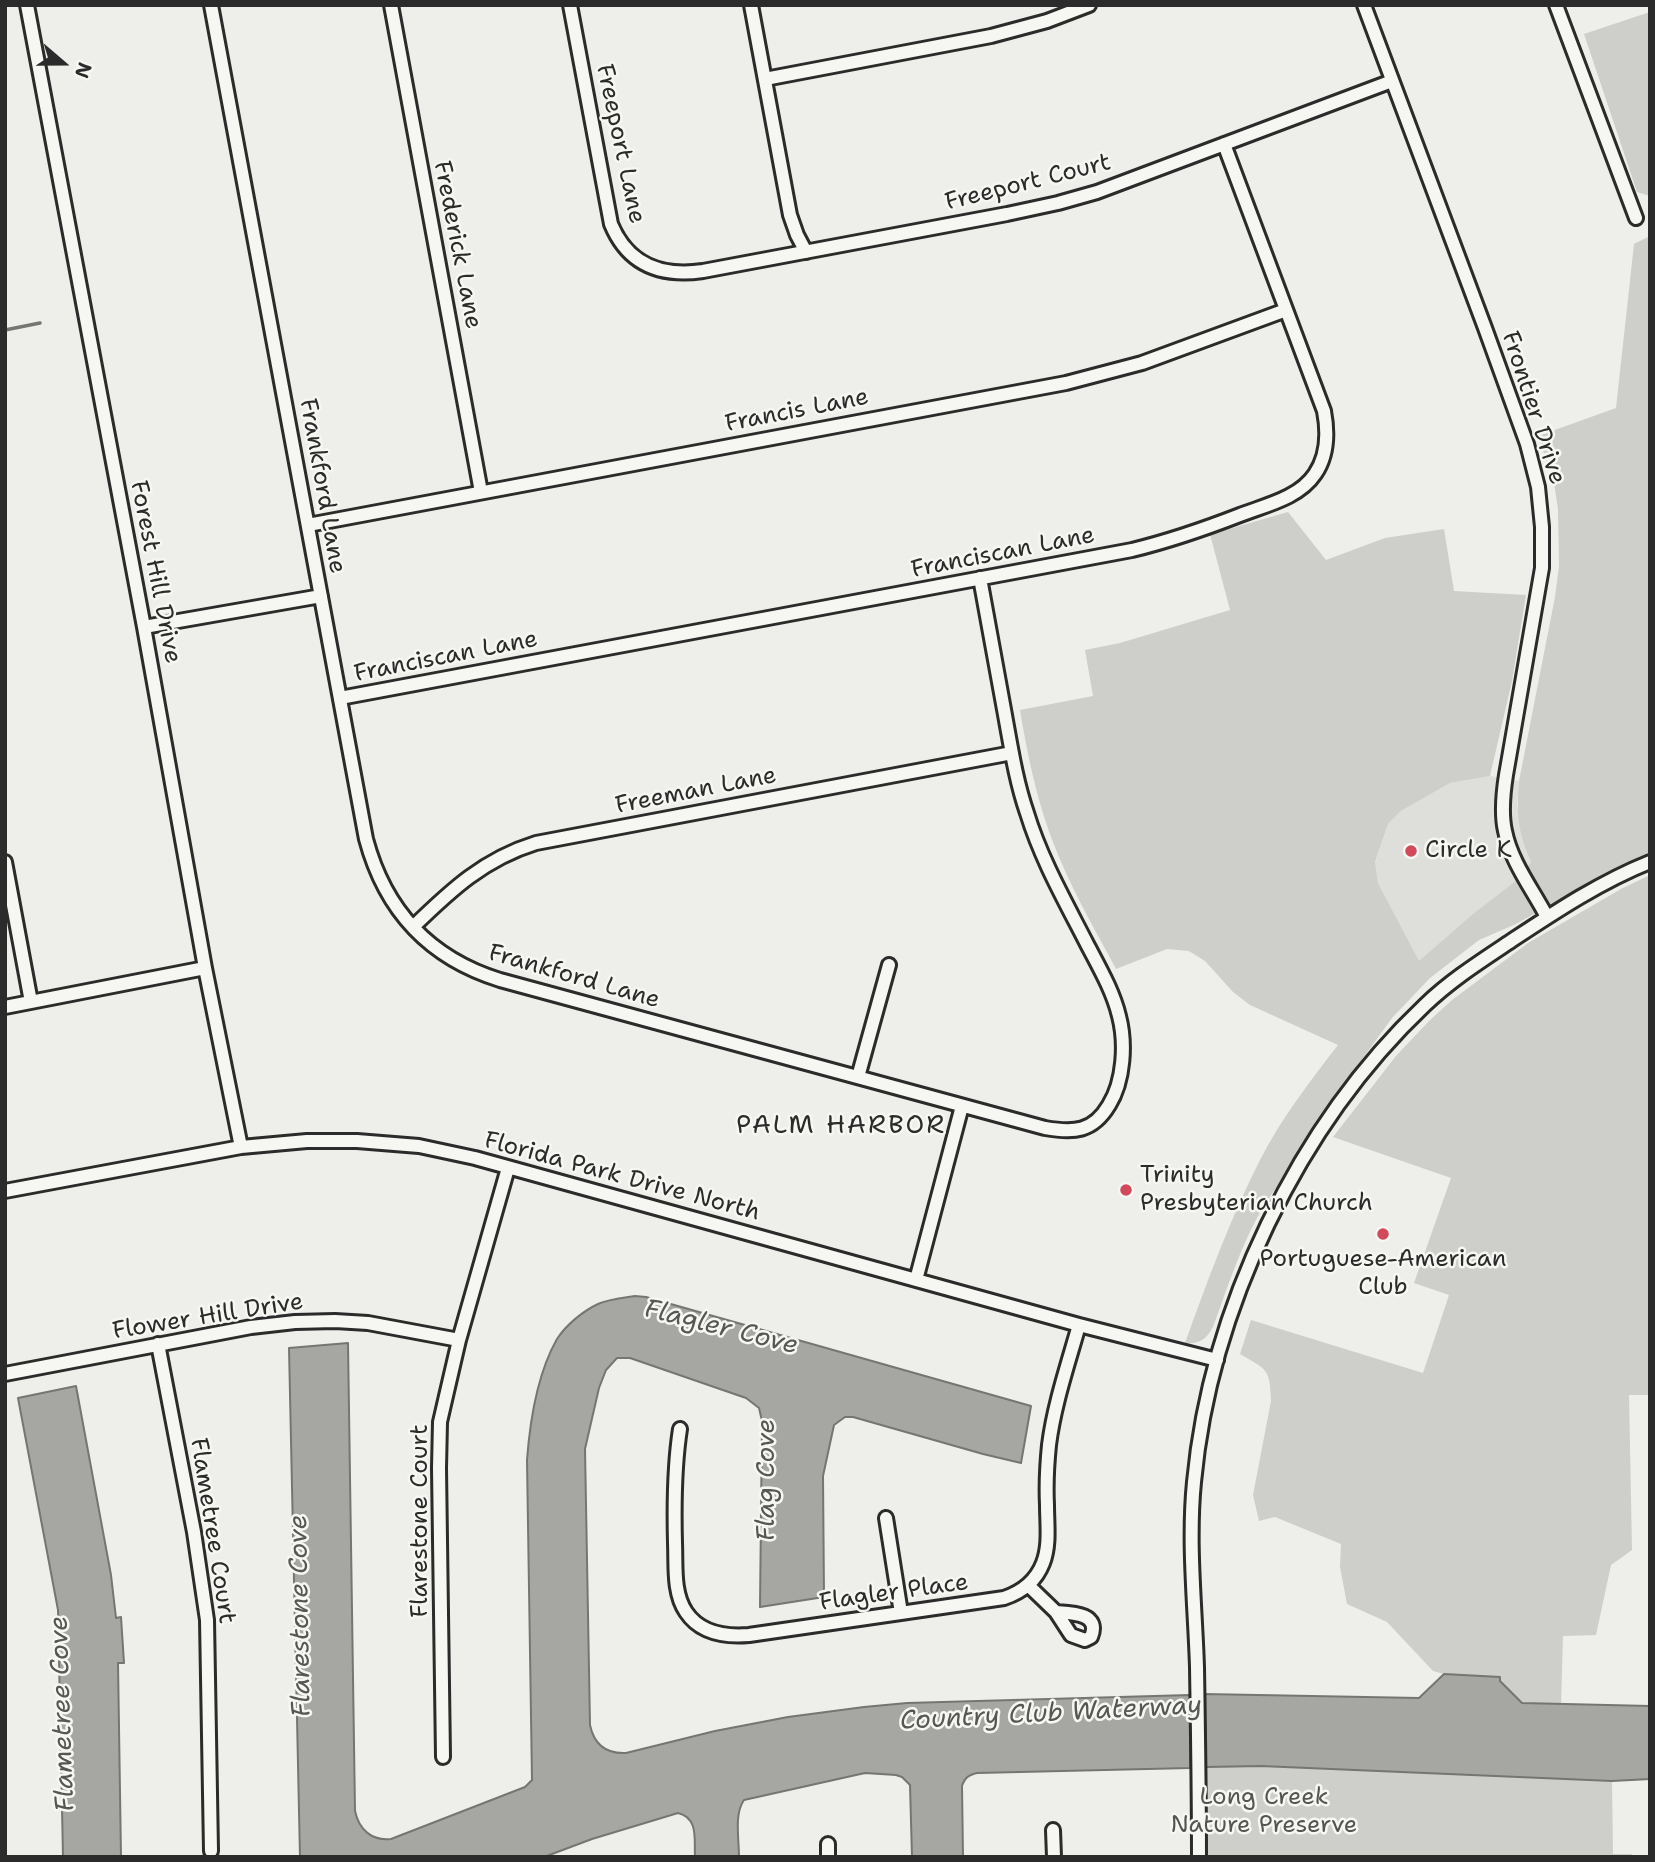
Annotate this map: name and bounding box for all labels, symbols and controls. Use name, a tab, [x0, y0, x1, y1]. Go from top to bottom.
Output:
north arrow	[28, 28, 98, 98]
text: N	[69, 59, 98, 82]
street label: Freeport Lane	[589, 62, 651, 226]
street label: Freeport Court	[942, 148, 1114, 218]
street label: Frederick Lane	[427, 159, 487, 331]
street label: Frontier Drive	[1495, 328, 1571, 488]
street label: Francis Lane	[723, 383, 871, 439]
street label: Frankford Lane	[292, 396, 352, 576]
street label: Forest Hill Drive	[123, 478, 187, 666]
street label: Franciscan Lane	[909, 521, 1097, 585]
street label: Franciscan Lane	[352, 625, 540, 689]
street label: Freeman Lane	[613, 761, 779, 821]
place label: Circle K	[1425, 837, 1512, 865]
marker: Circle K	[1403, 843, 1419, 859]
street label: Frankford Lane	[485, 939, 663, 1015]
district label: PALM HARBOR	[737, 1110, 945, 1142]
street label: Florida Park Drive North	[481, 1126, 763, 1228]
place label: Trinity Presbyterian Church	[1140, 1162, 1373, 1218]
marker: Trinity Presbyterian Church	[1118, 1182, 1134, 1198]
marker: Portuguese-American Club	[1375, 1226, 1391, 1242]
place label: Portuguese-American Club	[1260, 1246, 1506, 1302]
street label: Flower Hill Drive	[111, 1288, 305, 1346]
water label: Flagler Cove	[641, 1294, 801, 1362]
water label: Flag Cove	[751, 1419, 783, 1541]
street label: Flarestone Court	[407, 1424, 435, 1618]
street label: Flametree Court	[183, 1436, 241, 1626]
water label: Flarestone Cove	[284, 1515, 318, 1717]
street label: Flagler Place	[818, 1568, 970, 1618]
water label: Flametree Cove	[44, 1616, 82, 1812]
water label: Country Club Waterway	[899, 1690, 1203, 1738]
park label: Long Creek Nature Preserve	[1171, 1784, 1357, 1840]

